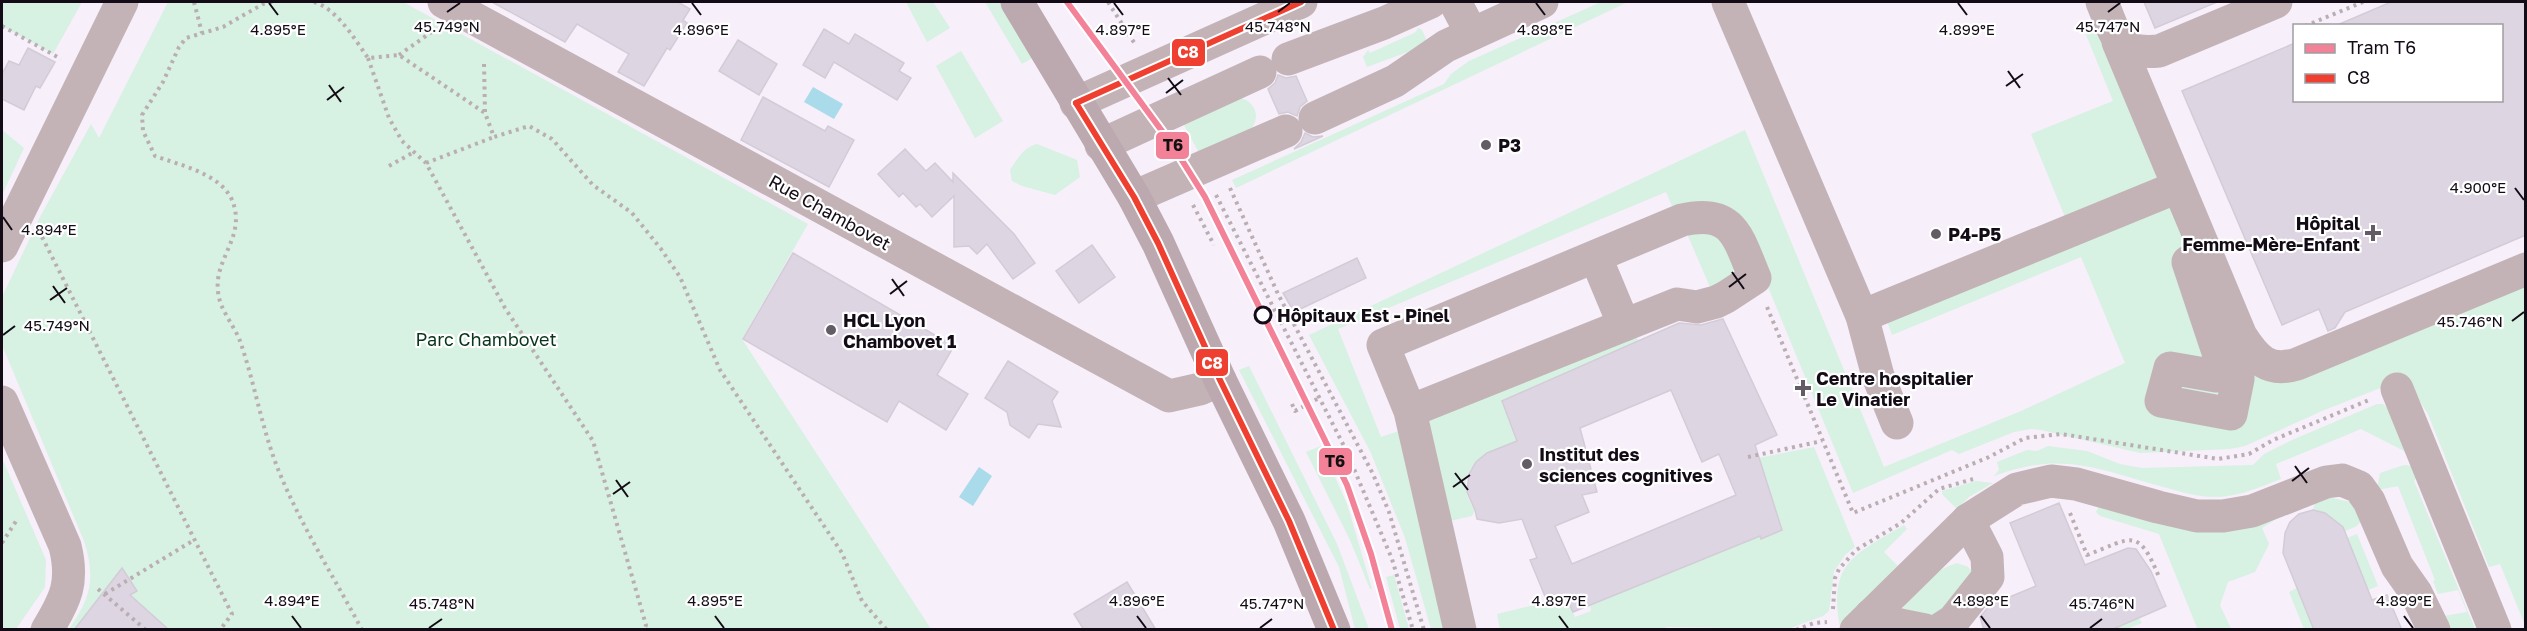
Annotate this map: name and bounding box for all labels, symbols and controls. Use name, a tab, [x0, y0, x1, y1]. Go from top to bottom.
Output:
text: 45.749°N	[414, 17, 480, 35]
text: 45.748°N	[1245, 17, 1311, 35]
text: 45.747°N	[2076, 17, 2140, 35]
text: 4.895°E	[250, 20, 306, 38]
text: 4.896°E	[673, 20, 729, 38]
text: 4.897°E	[1096, 20, 1150, 38]
text: 4.898°E	[1517, 20, 1573, 38]
text: 4.899°E	[1939, 20, 1995, 38]
legend	[2293, 24, 2503, 102]
text: Tram T6	[2347, 36, 2416, 58]
line badge: C8	[1171, 38, 1206, 67]
text: C8	[1177, 42, 1199, 62]
text: C8	[2347, 66, 2370, 88]
line badge: T6	[1155, 131, 1190, 160]
place label: P3	[1498, 134, 1521, 156]
text: T6	[1163, 135, 1183, 155]
marker: P3	[1479, 138, 1493, 152]
street label: Rue Chambovet	[765, 169, 895, 255]
text: 4.900°E	[2450, 178, 2506, 196]
place label: Hôpital Femme-Mère-Enfant	[2182, 212, 2360, 255]
text: 4.894°E	[21, 220, 77, 238]
place label: P4-P5	[1948, 223, 2001, 245]
marker: Hôpital Femme-Mère-Enfant	[2364, 224, 2382, 242]
marker: P4-P5	[1929, 227, 1943, 241]
place label: Hôpitaux Est - Pinel	[1277, 304, 1450, 326]
marker: Hôpitaux Est - Pinel	[1254, 306, 1272, 324]
place label: HCL Lyon Chambovet 1	[843, 309, 956, 352]
text: 45.746°N	[2437, 312, 2503, 330]
text: 45.749°N	[24, 316, 90, 334]
marker: HCL Lyon Chambovet 1	[824, 323, 838, 337]
park label: Parc Chambovet	[415, 328, 557, 350]
line badge: C8	[1195, 348, 1229, 377]
text: C8	[1201, 353, 1223, 373]
place label: Centre hospitalier Le Vinatier	[1816, 367, 1973, 410]
marker: Centre hospitalier Le Vinatier	[1794, 379, 1812, 397]
place label: Institut des sciences cognitives	[1539, 443, 1713, 486]
line badge: T6	[1318, 447, 1353, 476]
text: T6	[1325, 451, 1345, 471]
marker: Institut des sciences cognitives	[1520, 457, 1534, 471]
text: 4.894°E	[264, 591, 320, 609]
text: 4.895°E	[687, 591, 743, 609]
text: 4.896°E	[1109, 591, 1165, 609]
text: 4.897°E	[1532, 591, 1586, 609]
text: 4.898°E	[1953, 591, 2009, 609]
text: 4.899°E	[2376, 591, 2432, 609]
text: 45.748°N	[409, 594, 475, 612]
text: 45.747°N	[1240, 594, 1304, 612]
text: 45.746°N	[2069, 594, 2135, 612]

